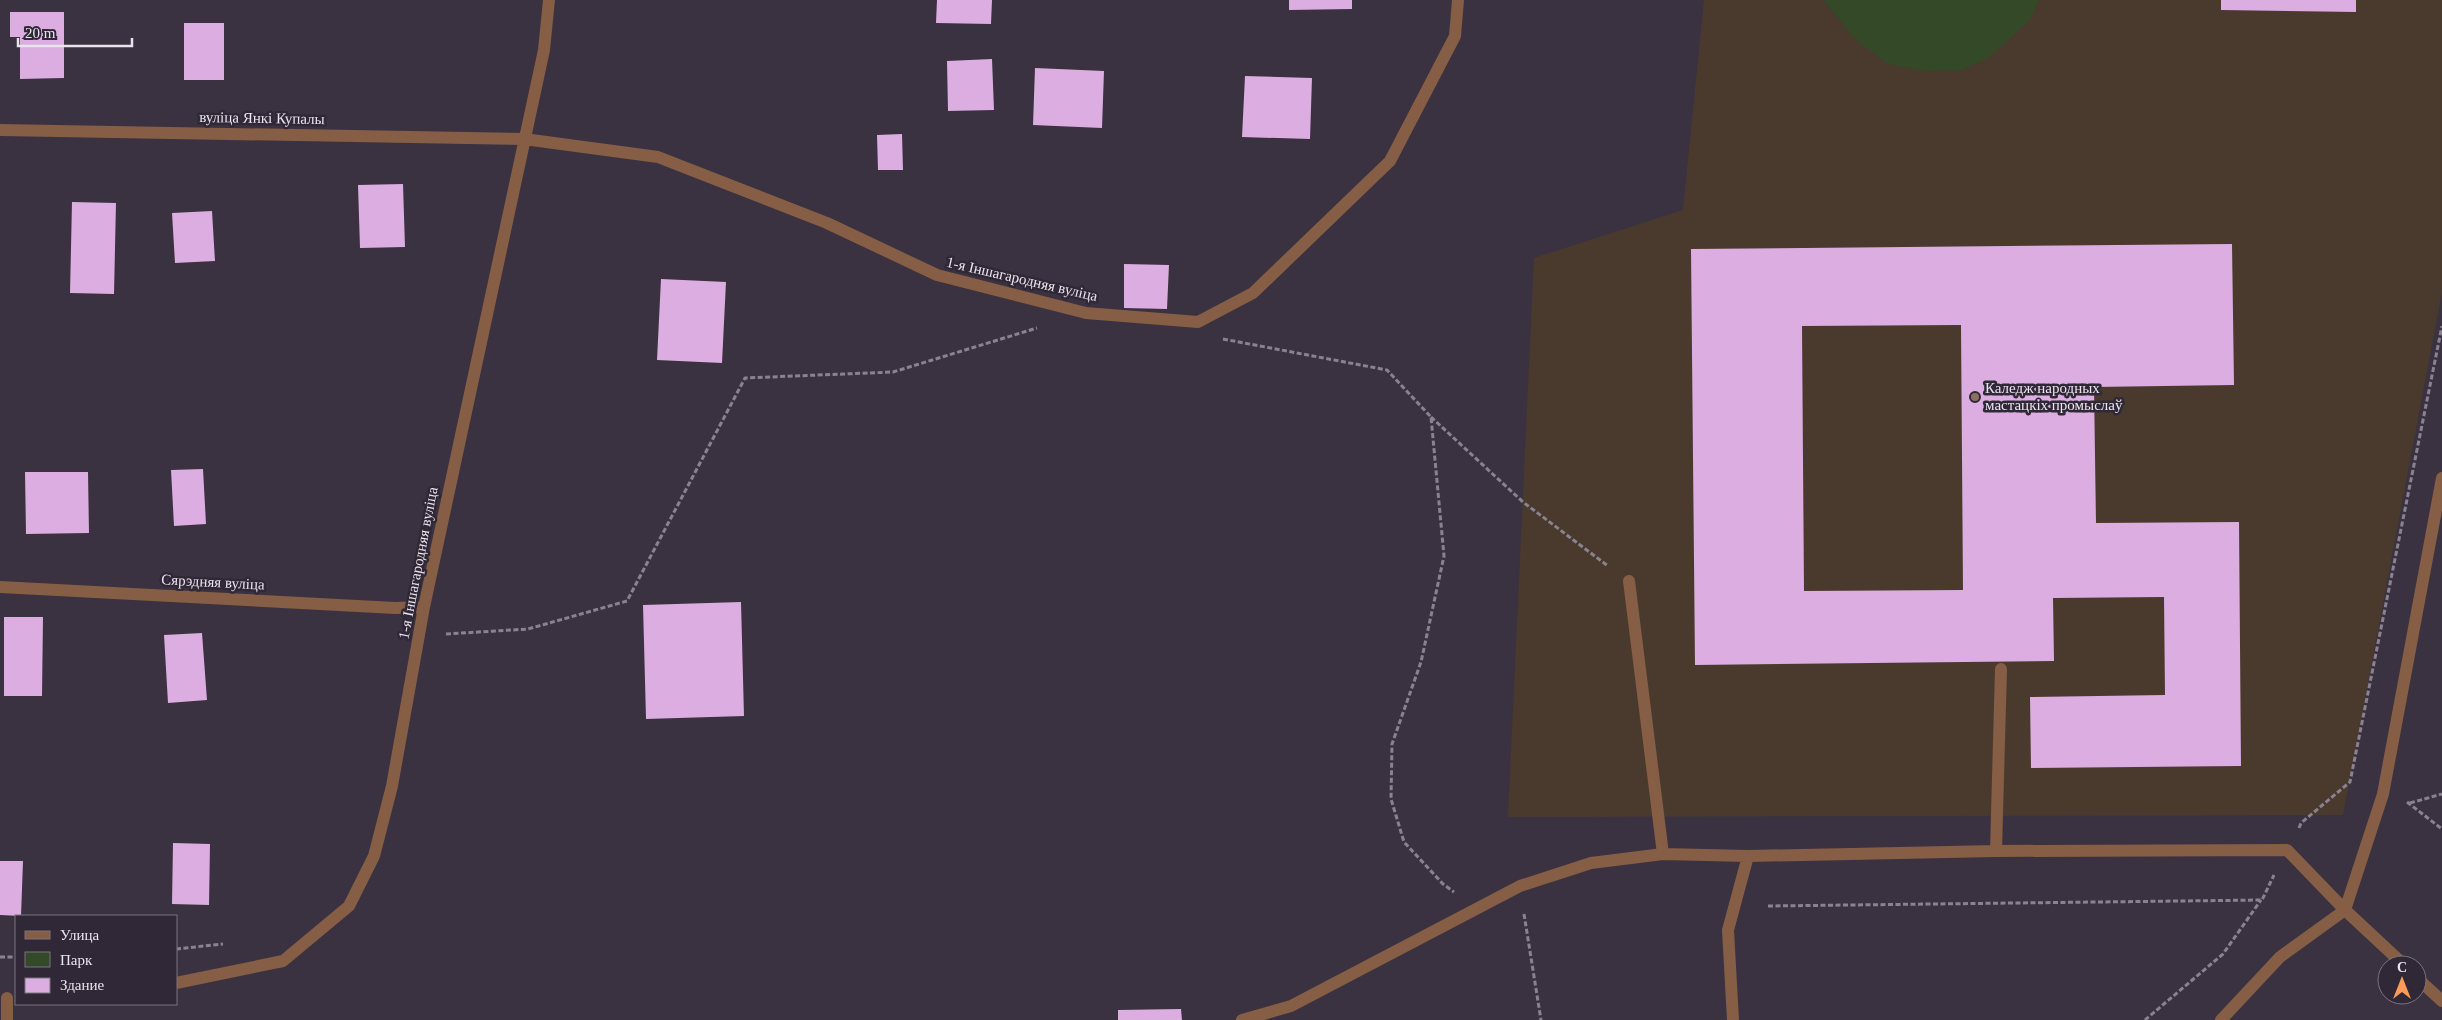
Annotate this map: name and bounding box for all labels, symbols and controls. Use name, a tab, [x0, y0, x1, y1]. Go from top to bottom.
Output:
scale bar	[18, 15, 131, 47]
text: 20 m	[25, 25, 56, 41]
street label: вуліца Янкі Купалы	[199, 109, 325, 127]
street label: 1-я Іншагародняя вуліца	[945, 254, 1100, 304]
place label: Каледж народных мастацкіх промыслаў	[1985, 380, 2123, 413]
marker: Каледж народных мастацкіх промыслаў	[1969, 391, 1981, 403]
street label: 1-я Іншагародняя вуліца	[395, 485, 441, 640]
street label: Сярэдняя вуліца	[161, 571, 265, 593]
legend	[15, 915, 178, 1005]
text: Улица	[60, 927, 99, 943]
text: Парк	[60, 952, 93, 968]
north arrow	[2377, 955, 2427, 1005]
text: С	[2397, 960, 2407, 975]
text: Здание	[60, 977, 104, 993]

